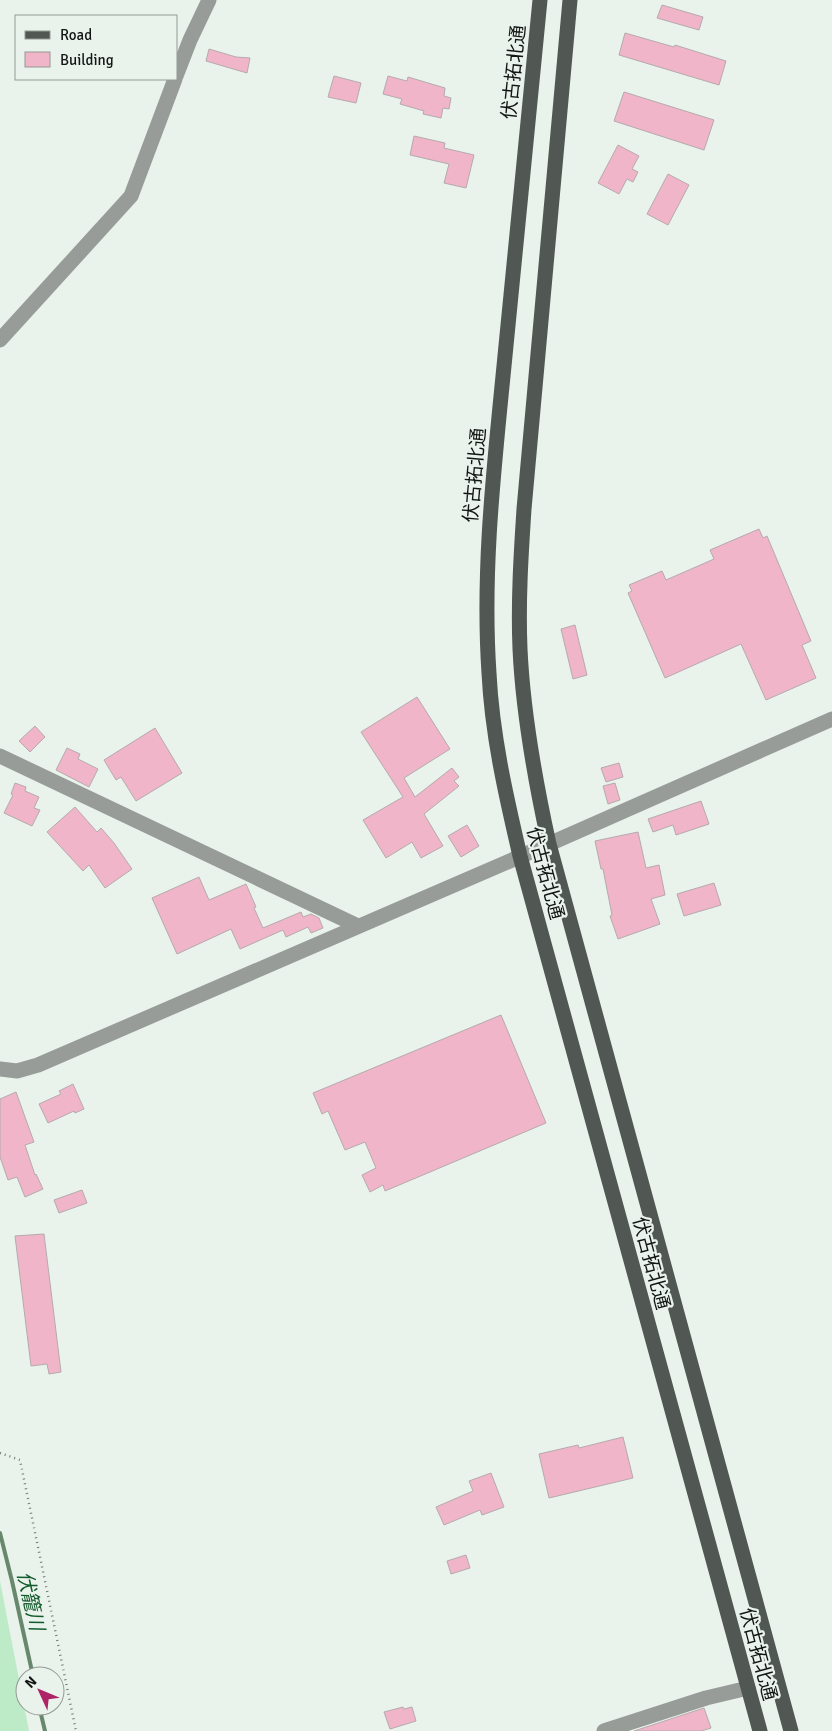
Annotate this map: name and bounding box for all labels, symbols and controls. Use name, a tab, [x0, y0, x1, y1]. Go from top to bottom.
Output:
legend	[15, 15, 178, 80]
street label: 伏古拓北通	[497, 24, 531, 121]
text: Road	[60, 26, 92, 44]
text: Building	[60, 51, 114, 69]
street label: 伏古拓北通	[459, 427, 491, 523]
street label: 伏古拓北通	[521, 824, 569, 922]
street label: 伏古拓北通	[627, 1214, 675, 1312]
water label: 伏籠川	[12, 1569, 50, 1635]
street label: 伏古拓北通	[734, 1605, 782, 1703]
north arrow	[15, 1666, 65, 1716]
text: N	[22, 1673, 41, 1692]

